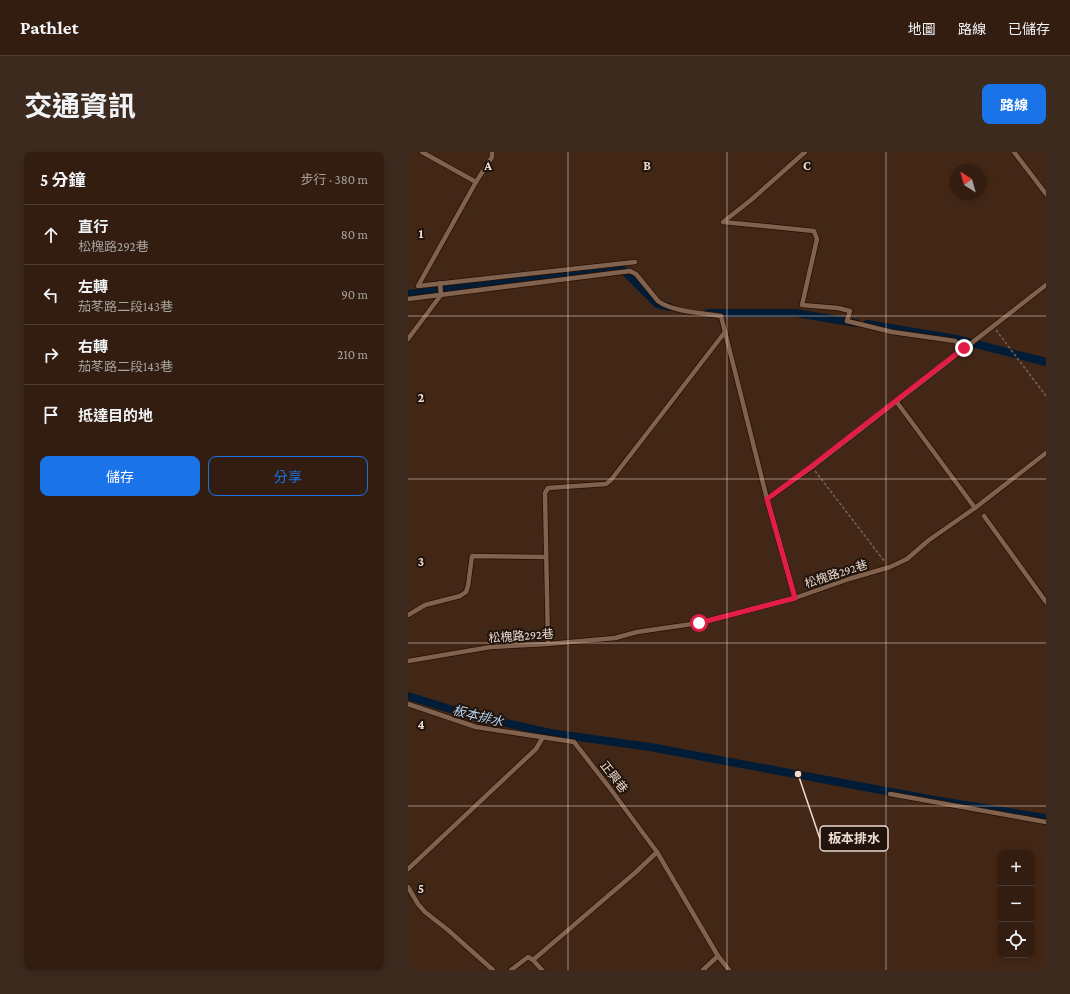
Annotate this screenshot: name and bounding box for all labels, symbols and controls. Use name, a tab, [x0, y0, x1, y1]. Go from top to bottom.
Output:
text: Pathlet	[20, 17, 78, 38]
text: 地圖	[908, 21, 936, 37]
text: 路線	[958, 21, 986, 37]
text: 已儲存	[1008, 21, 1050, 37]
button: 路線	[982, 84, 1046, 124]
text: 交通資訊	[24, 91, 136, 122]
text: A	[483, 158, 492, 173]
text: B	[643, 158, 651, 173]
text: C	[803, 158, 811, 173]
north arrow	[950, 164, 986, 200]
text: 5 分鐘	[40, 171, 86, 190]
text: 步行 · 380 m	[301, 172, 368, 187]
text: 直行	[78, 219, 108, 235]
icon: ahead	[40, 224, 62, 246]
text: 1	[419, 226, 424, 241]
text: 80 m	[341, 227, 368, 242]
text: 松槐路292巷	[78, 239, 149, 254]
text: 左轉	[78, 279, 108, 295]
icon: left	[40, 284, 62, 306]
text: 90 m	[341, 287, 368, 302]
text: 茄苳路二段143巷	[78, 299, 173, 314]
text: 右轉	[78, 339, 108, 355]
route end	[955, 339, 973, 357]
icon: right	[40, 344, 62, 366]
text: 210 m	[337, 347, 368, 362]
text: 茄苳路二段143巷	[78, 359, 173, 374]
text: 2	[418, 390, 425, 405]
icon: arrive	[40, 404, 62, 426]
text: 抵達目的地	[78, 408, 153, 424]
button: 儲存	[40, 456, 200, 496]
button: 分享	[208, 456, 368, 496]
text: 3	[418, 554, 424, 569]
street label: 松槐路292巷	[803, 557, 869, 591]
route start	[690, 614, 708, 632]
street label: 松槐路292巷	[488, 627, 554, 645]
water label: 板本排水	[451, 702, 506, 730]
text: 4	[417, 717, 425, 732]
street label: 正興巷	[597, 759, 631, 795]
callout: 板本排水	[820, 826, 888, 851]
text: 板本排水	[828, 831, 880, 846]
map controls	[998, 850, 1034, 958]
button: +	[998, 850, 1034, 886]
text: 5	[418, 881, 424, 896]
button: −	[998, 886, 1034, 922]
button: locate	[998, 922, 1034, 958]

